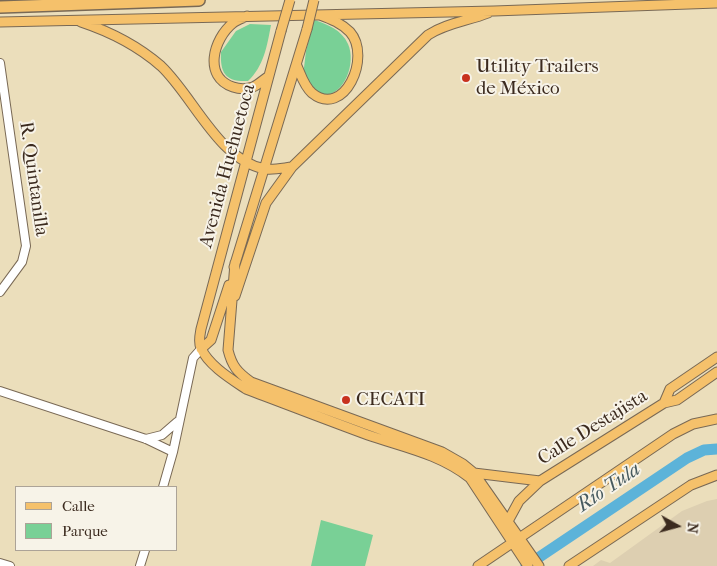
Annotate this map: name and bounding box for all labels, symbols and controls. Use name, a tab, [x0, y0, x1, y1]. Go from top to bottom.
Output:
place label: Utility Trailers de México	[476, 56, 598, 100]
marker: Utility Trailers de México	[460, 72, 472, 84]
street label: Avenida Huehuetoca	[195, 81, 261, 251]
street label: R. Quintanilla	[14, 120, 52, 238]
street label: Calle Destajista	[534, 385, 652, 471]
place label: CECATI	[356, 389, 425, 411]
marker: CECATI	[340, 394, 352, 406]
water label: Río Tula	[573, 458, 645, 518]
legend	[15, 486, 178, 551]
text: Calle	[62, 497, 95, 515]
north arrow	[652, 501, 702, 551]
text: Parque	[62, 522, 108, 540]
text: N	[683, 522, 701, 534]

